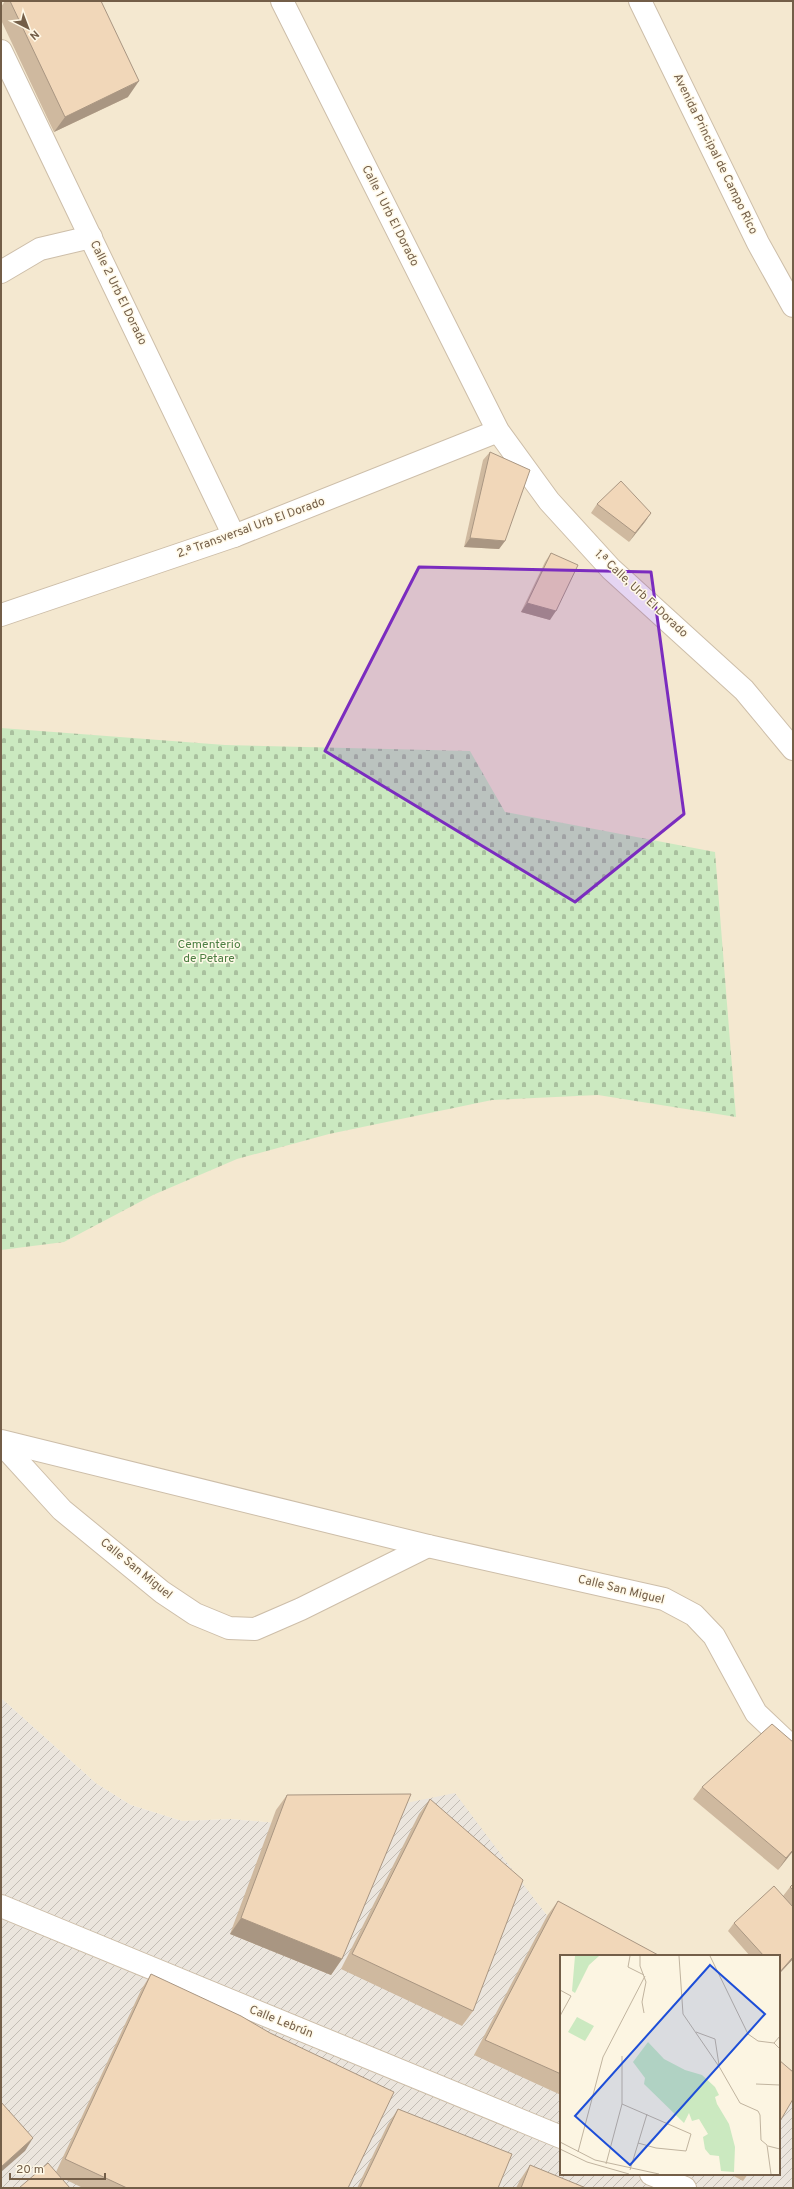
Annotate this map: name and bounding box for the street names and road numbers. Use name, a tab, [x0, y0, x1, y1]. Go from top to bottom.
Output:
street label: Avenida Principal de Campo Rico	[669, 71, 761, 237]
street label: Calle 1 Urb El Dorado	[358, 163, 423, 270]
street label: Calle 2 Urb El Dorado	[86, 238, 150, 348]
street label: 2.ª Transversal Urb El Dorado	[175, 494, 328, 562]
street label: 1.ª Calle, Urb El Dorado	[591, 546, 691, 642]
street label: Calle San Miguel	[97, 1535, 175, 1603]
street label: Calle San Miguel	[576, 1572, 666, 1608]
street label: Calle Lebrún	[247, 2002, 315, 2042]

